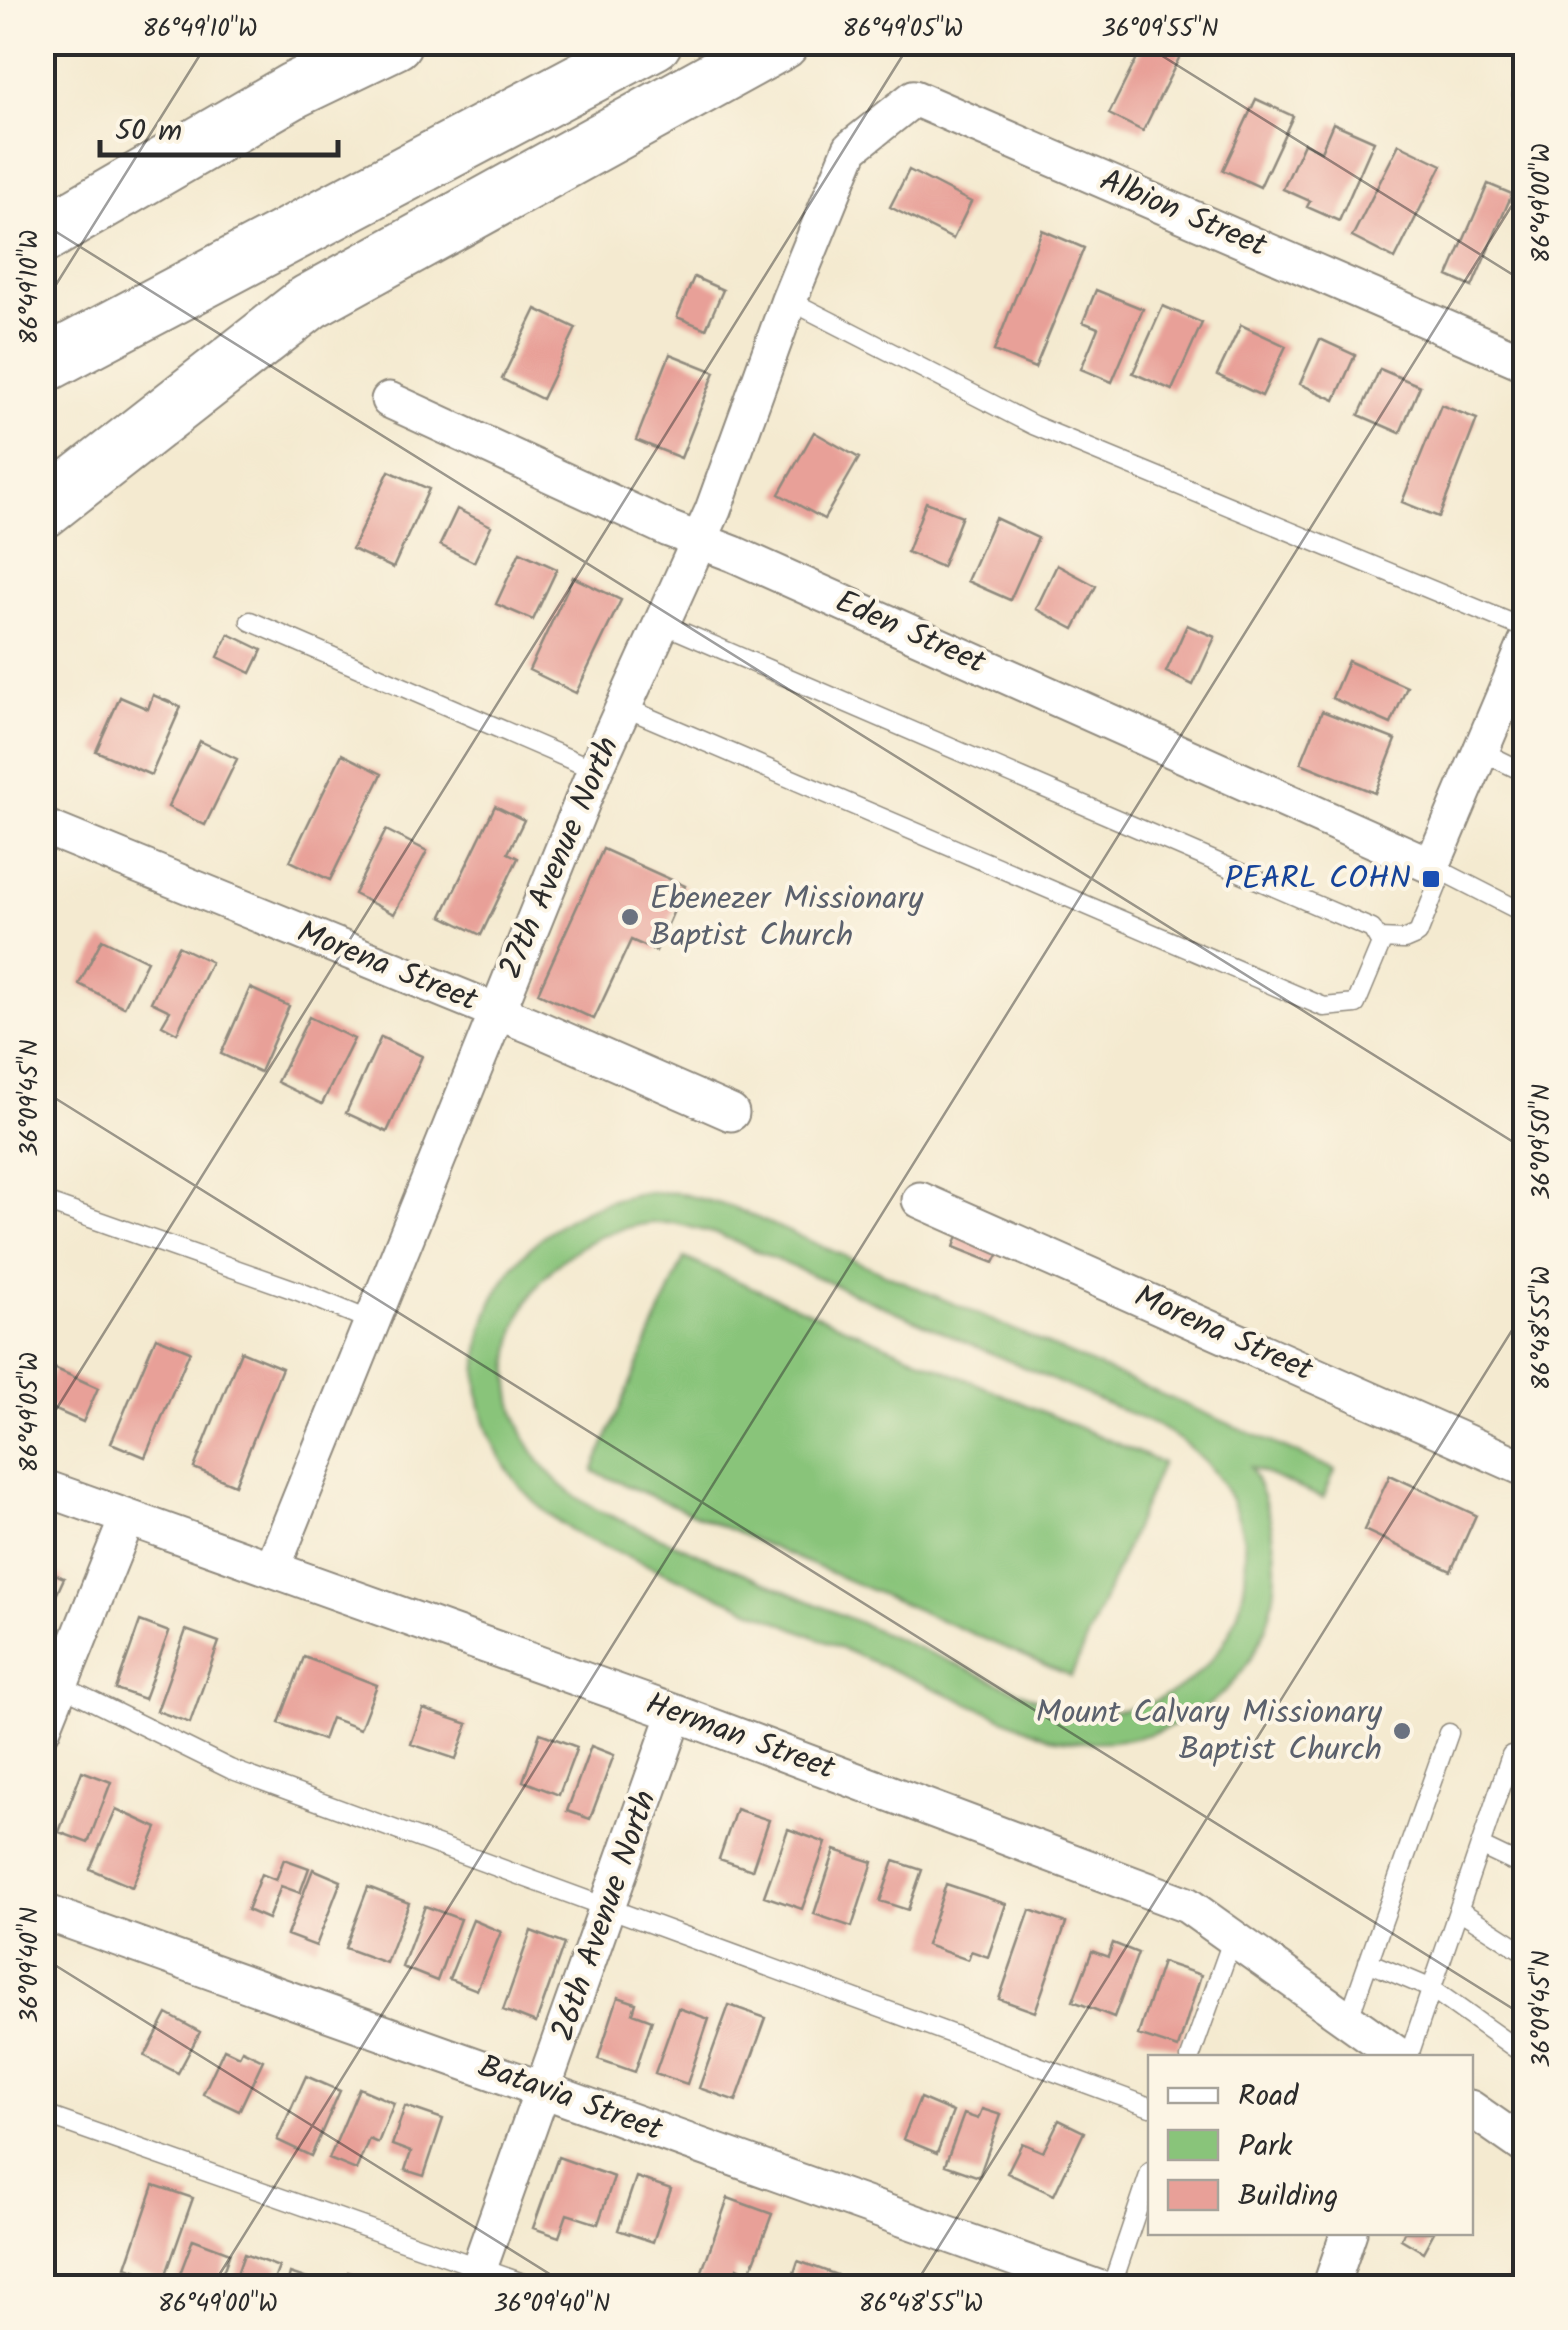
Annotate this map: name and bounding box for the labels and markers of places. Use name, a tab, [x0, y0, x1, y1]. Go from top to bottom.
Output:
place label: PEARL COHN	[1225, 854, 1411, 905]
marker: PEARL COHN	[1420, 868, 1442, 890]
place label: Ebenezer Missionary Baptist Church	[650, 874, 924, 962]
marker: Ebenezer Missionary Baptist Church	[619, 906, 641, 928]
place label: Mount Calvary Missionary Baptist Church	[1036, 1688, 1383, 1776]
marker: Mount Calvary Missionary Baptist Church	[1391, 1720, 1413, 1742]

